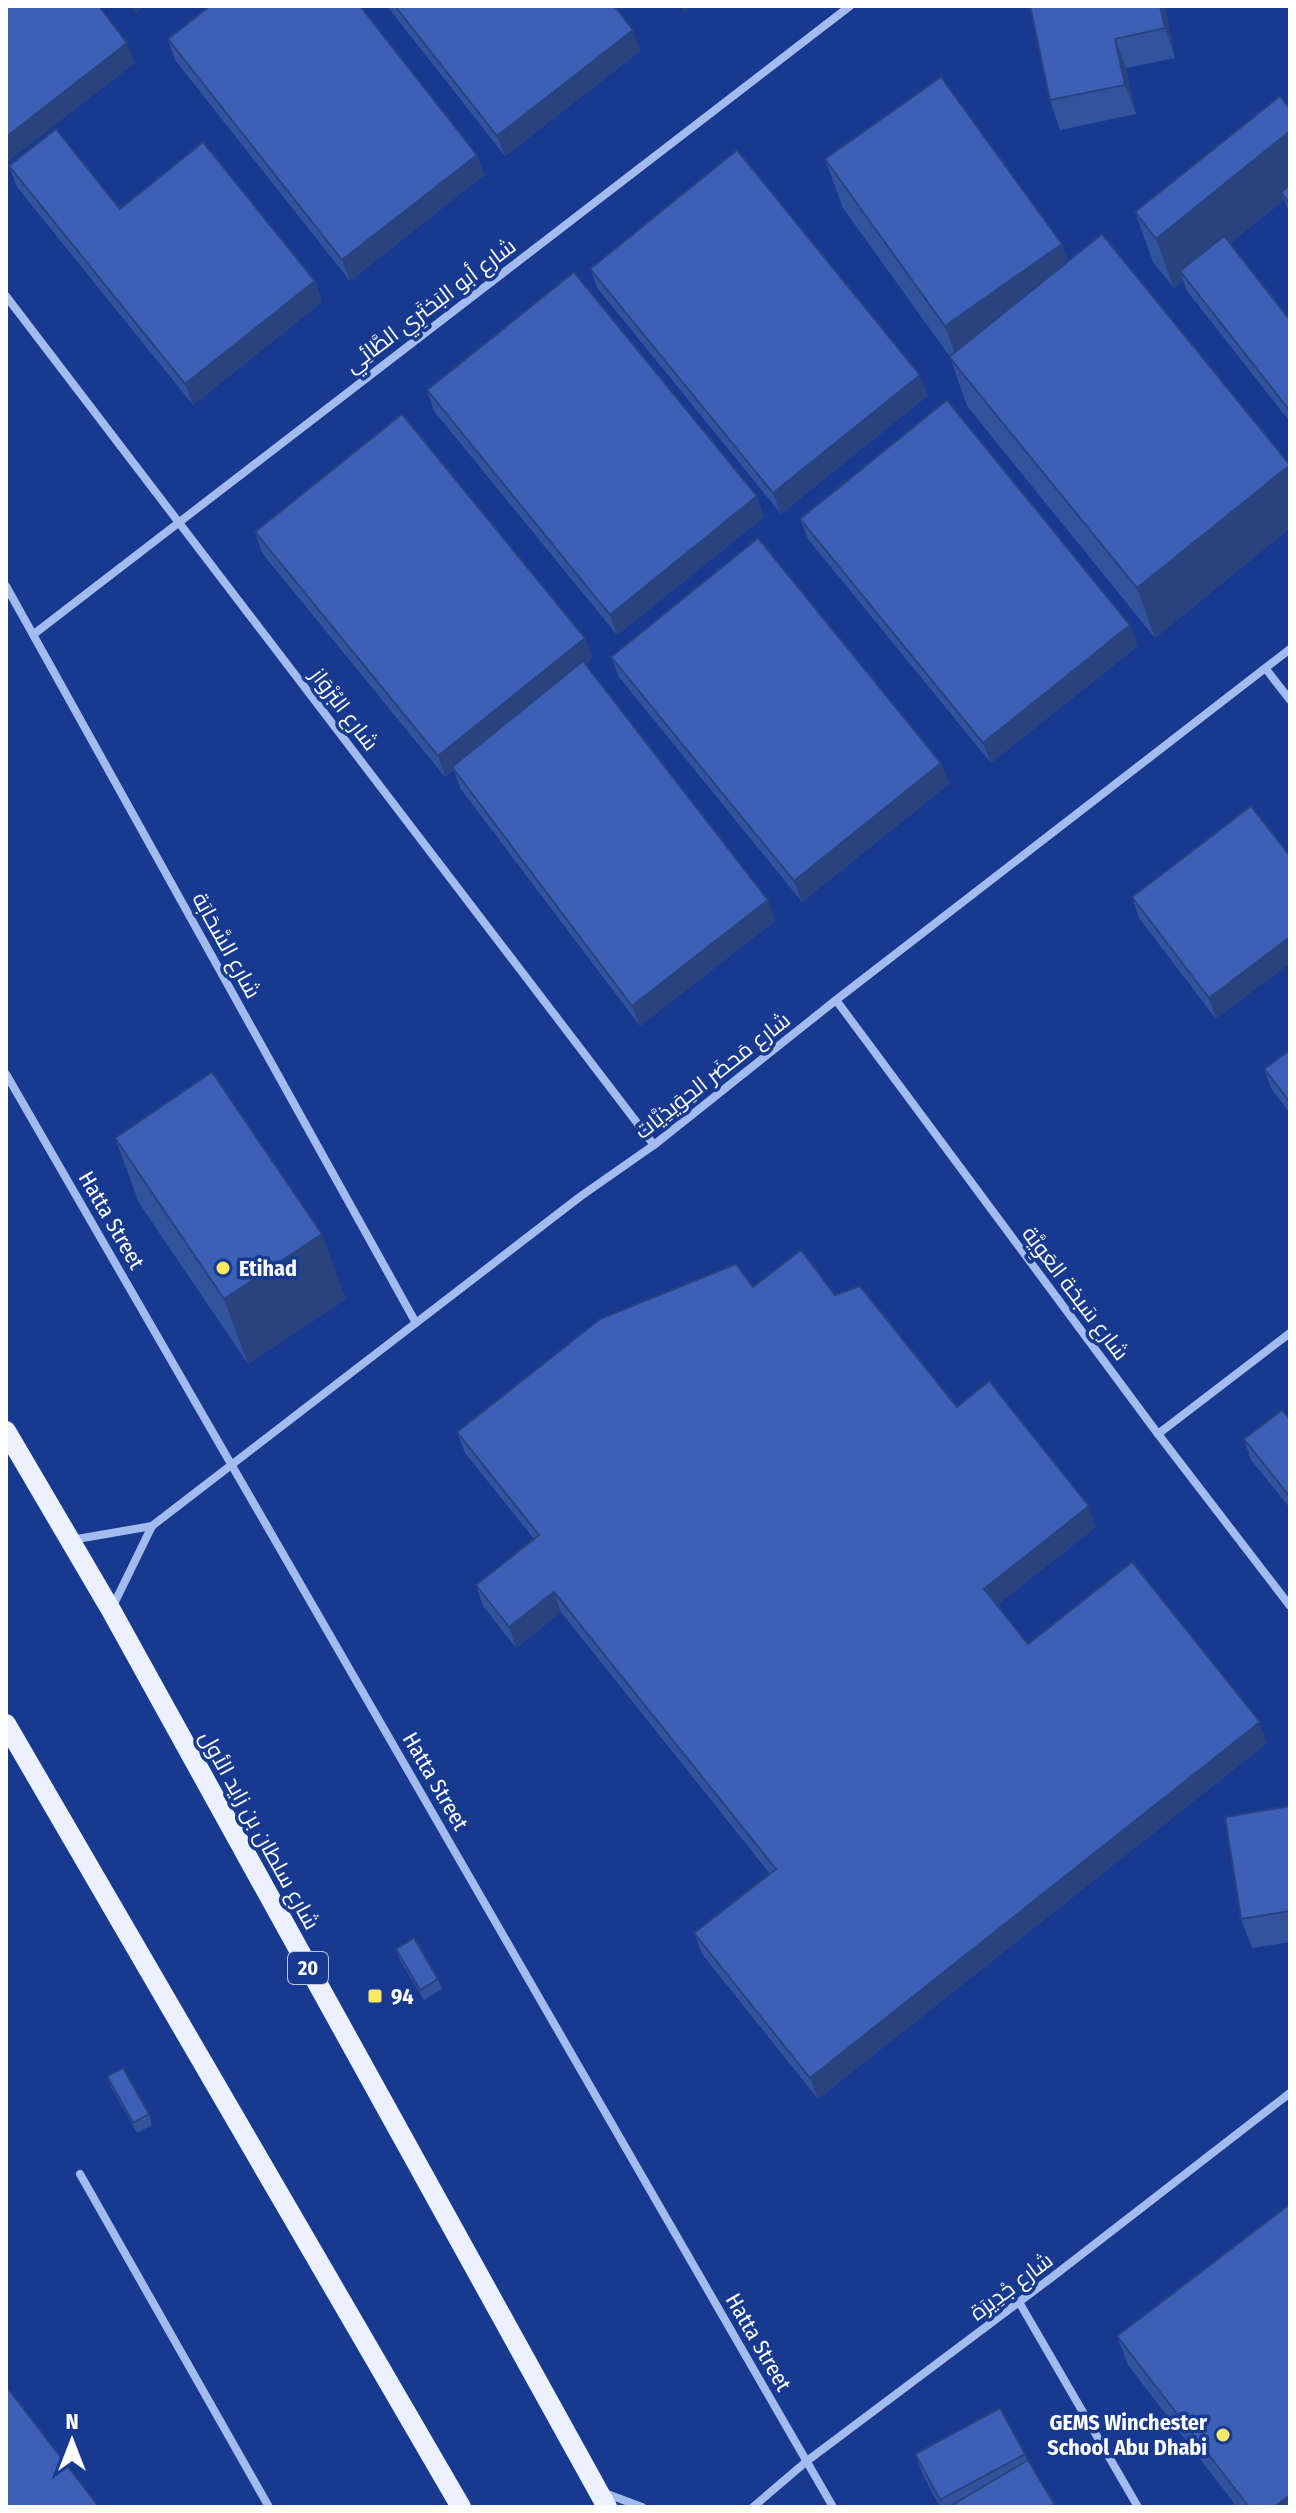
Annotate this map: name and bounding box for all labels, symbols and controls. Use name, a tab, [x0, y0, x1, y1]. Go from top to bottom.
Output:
street label: شارع أبو البَختَرِي الطَّائِي	[339, 232, 523, 381]
street label: شارع البُرْوَاز	[303, 661, 384, 757]
street label: شارع السَّحَابَة	[186, 888, 267, 1003]
street label: شارع مَحضَر الحِوَيذِيَّات	[629, 1006, 796, 1145]
street label: Hatta Street	[73, 1167, 151, 1275]
street label: شارع سَبخة العَوِيَّة	[1015, 1221, 1135, 1367]
place label: Etihad	[239, 1255, 297, 1282]
marker: Etihad	[214, 1259, 232, 1277]
street label: شارع سلطان بن زايد الأول	[193, 1726, 325, 1935]
street label: Hatta Street	[397, 1728, 475, 1836]
road number: 20	[288, 1952, 328, 1984]
place label: 94	[391, 1983, 414, 2010]
marker: 94	[366, 1987, 384, 2005]
street label: شارع جْدِيرَة	[964, 2246, 1059, 2327]
street label: Hatta Street	[720, 2289, 798, 2397]
north arrow	[32, 2401, 112, 2481]
text: N	[65, 2408, 79, 2435]
place label: GEMS Winchester School Abu Dhabi	[1047, 2409, 1208, 2461]
marker: GEMS Winchester School Abu Dhabi	[1214, 2426, 1232, 2444]

